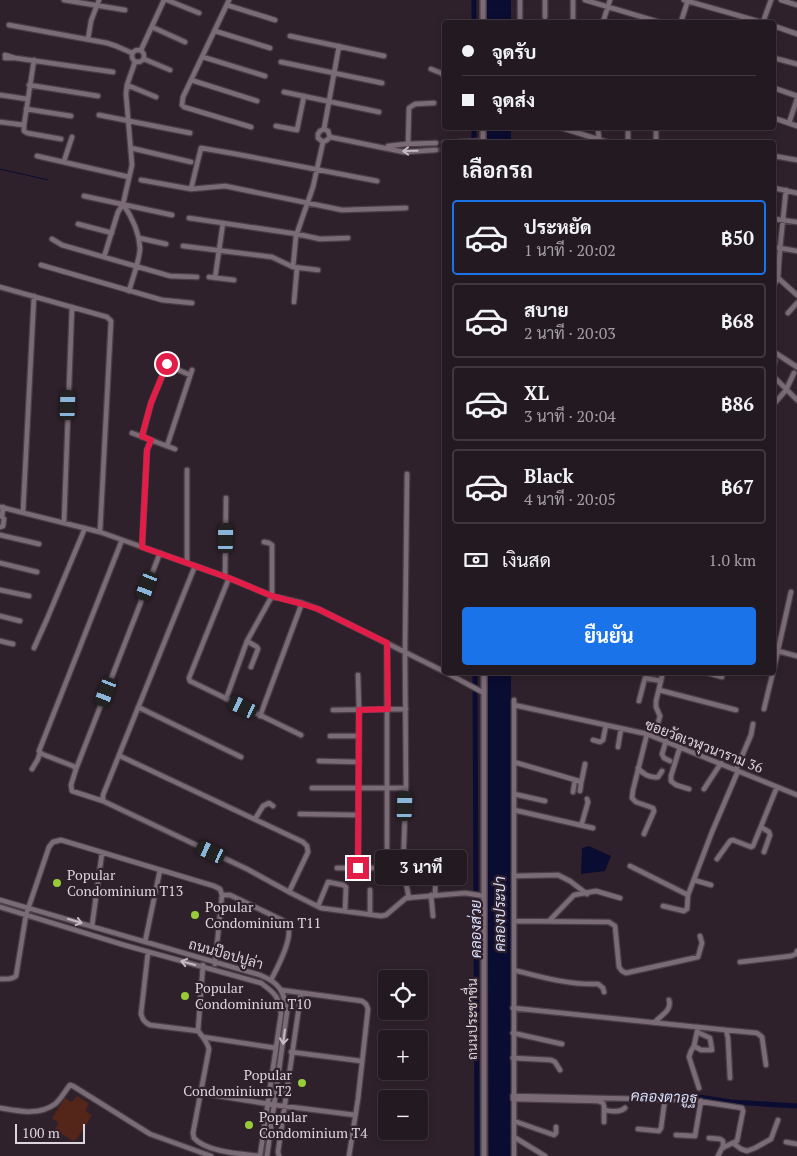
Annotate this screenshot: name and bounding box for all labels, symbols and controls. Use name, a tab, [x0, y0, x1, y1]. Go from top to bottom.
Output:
text: จุดรับ	[492, 39, 536, 64]
text: จุดส่ง	[492, 87, 535, 112]
one-way arrow	[402, 146, 418, 156]
text: เลือกรถ	[462, 155, 533, 184]
text: ประหยัด	[524, 214, 592, 239]
icon: car	[464, 215, 509, 260]
text: ฿50	[721, 225, 754, 250]
text: 1 นาที · 20:02	[524, 239, 616, 261]
text: สบาย	[524, 297, 569, 322]
icon: car	[464, 298, 509, 343]
text: ฿68	[721, 308, 754, 333]
text: 2 นาที · 20:03	[524, 322, 616, 344]
route start	[156, 353, 178, 375]
text: XL	[524, 380, 549, 405]
icon: car	[464, 381, 509, 426]
car	[59, 390, 76, 420]
text: ฿86	[721, 391, 754, 416]
text: 3 นาที · 20:04	[524, 405, 616, 427]
text: Black	[524, 463, 574, 488]
icon: car	[464, 464, 509, 509]
text: ฿67	[721, 474, 754, 499]
text: 4 นาที · 20:05	[524, 488, 616, 510]
car	[218, 523, 233, 553]
icon: cash	[462, 546, 490, 574]
text: เงินสด	[502, 547, 551, 572]
text: 1.0 km	[709, 549, 756, 571]
car	[134, 569, 159, 603]
button: ยืนยัน	[462, 607, 756, 665]
car	[93, 675, 118, 709]
car	[226, 694, 259, 720]
street label: ซอยวัดเวฬุวนาราม 36	[642, 714, 767, 778]
car	[396, 791, 413, 821]
car	[194, 839, 227, 865]
callout: 3 นาที	[376, 850, 468, 886]
text: 3 นาที	[400, 856, 442, 878]
route end	[347, 857, 369, 879]
place label: Popular Condominium T13	[67, 865, 183, 900]
water label: คลองประปา	[489, 876, 509, 952]
marker: Popular Condominium T13	[51, 877, 63, 889]
place label: Popular Condominium T11	[205, 897, 321, 932]
water label: คลองส่วย	[465, 899, 485, 958]
marker: Popular Condominium T11	[189, 909, 201, 921]
one-way arrow	[67, 917, 83, 927]
street label: ถนนป๊อปปูล่า	[186, 934, 266, 974]
one-way arrow	[180, 957, 196, 967]
map controls	[378, 970, 428, 1140]
button: locate	[378, 970, 428, 1020]
place label: Popular Condominium T10	[195, 978, 311, 1013]
street label: ถนนประชาชื่น	[460, 978, 481, 1060]
marker: Popular Condominium T10	[179, 990, 191, 1002]
one-way arrow	[278, 1029, 288, 1045]
button: +	[378, 1030, 428, 1080]
place label: Popular Condominium T2	[183, 1065, 293, 1100]
marker: Popular Condominium T2	[296, 1077, 308, 1089]
water label: คลองตาอูฐ	[630, 1085, 699, 1108]
button: −	[378, 1090, 428, 1140]
place label: Popular Condominium T4	[259, 1107, 368, 1142]
marker: Popular Condominium T4	[243, 1119, 255, 1131]
scale bar	[15, 1121, 85, 1144]
text: 100 m	[22, 1123, 60, 1142]

